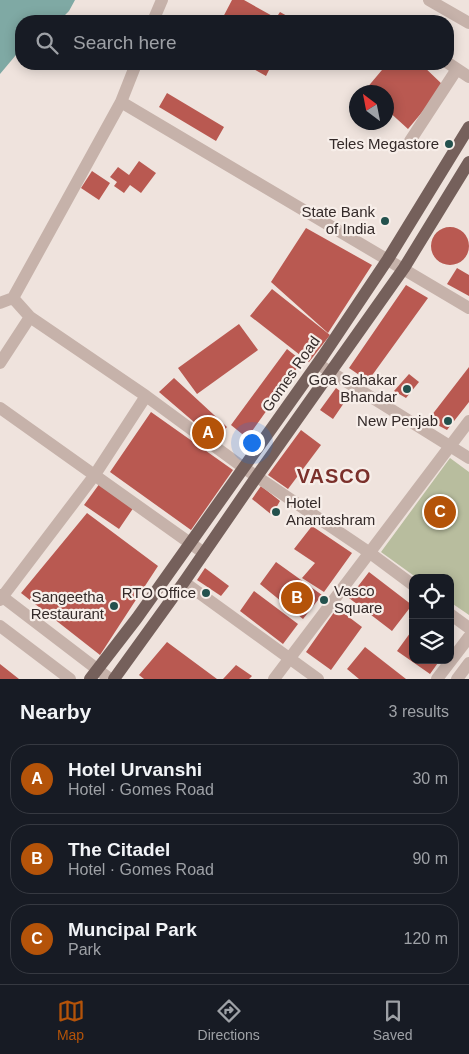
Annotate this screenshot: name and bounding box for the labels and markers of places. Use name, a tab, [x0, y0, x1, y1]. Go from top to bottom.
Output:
place label: Teles Megastore	[329, 135, 439, 152]
marker: Teles Megastore	[443, 138, 455, 150]
place label: State Bank of India	[302, 203, 376, 237]
marker: State Bank of India	[379, 215, 391, 227]
place label: Goa Sahakar Bhandar	[309, 371, 397, 405]
marker: Goa Sahakar Bhandar	[401, 383, 413, 395]
place label: New Penjab	[357, 412, 438, 429]
pin: A	[192, 414, 224, 452]
marker: New Penjab	[442, 415, 454, 427]
pin: C	[424, 493, 456, 531]
place label: Hotel Anantashram	[286, 494, 375, 528]
marker: Hotel Anantashram	[270, 506, 282, 518]
pin: B	[281, 579, 313, 617]
place label: Vasco Square	[334, 582, 382, 616]
place label: RTO Office	[122, 584, 196, 601]
marker: RTO Office	[200, 587, 212, 599]
place label: Sangeetha Restaurant	[31, 588, 105, 622]
marker: Vasco Square	[318, 594, 330, 606]
marker: Sangeetha Restaurant	[108, 600, 120, 612]

